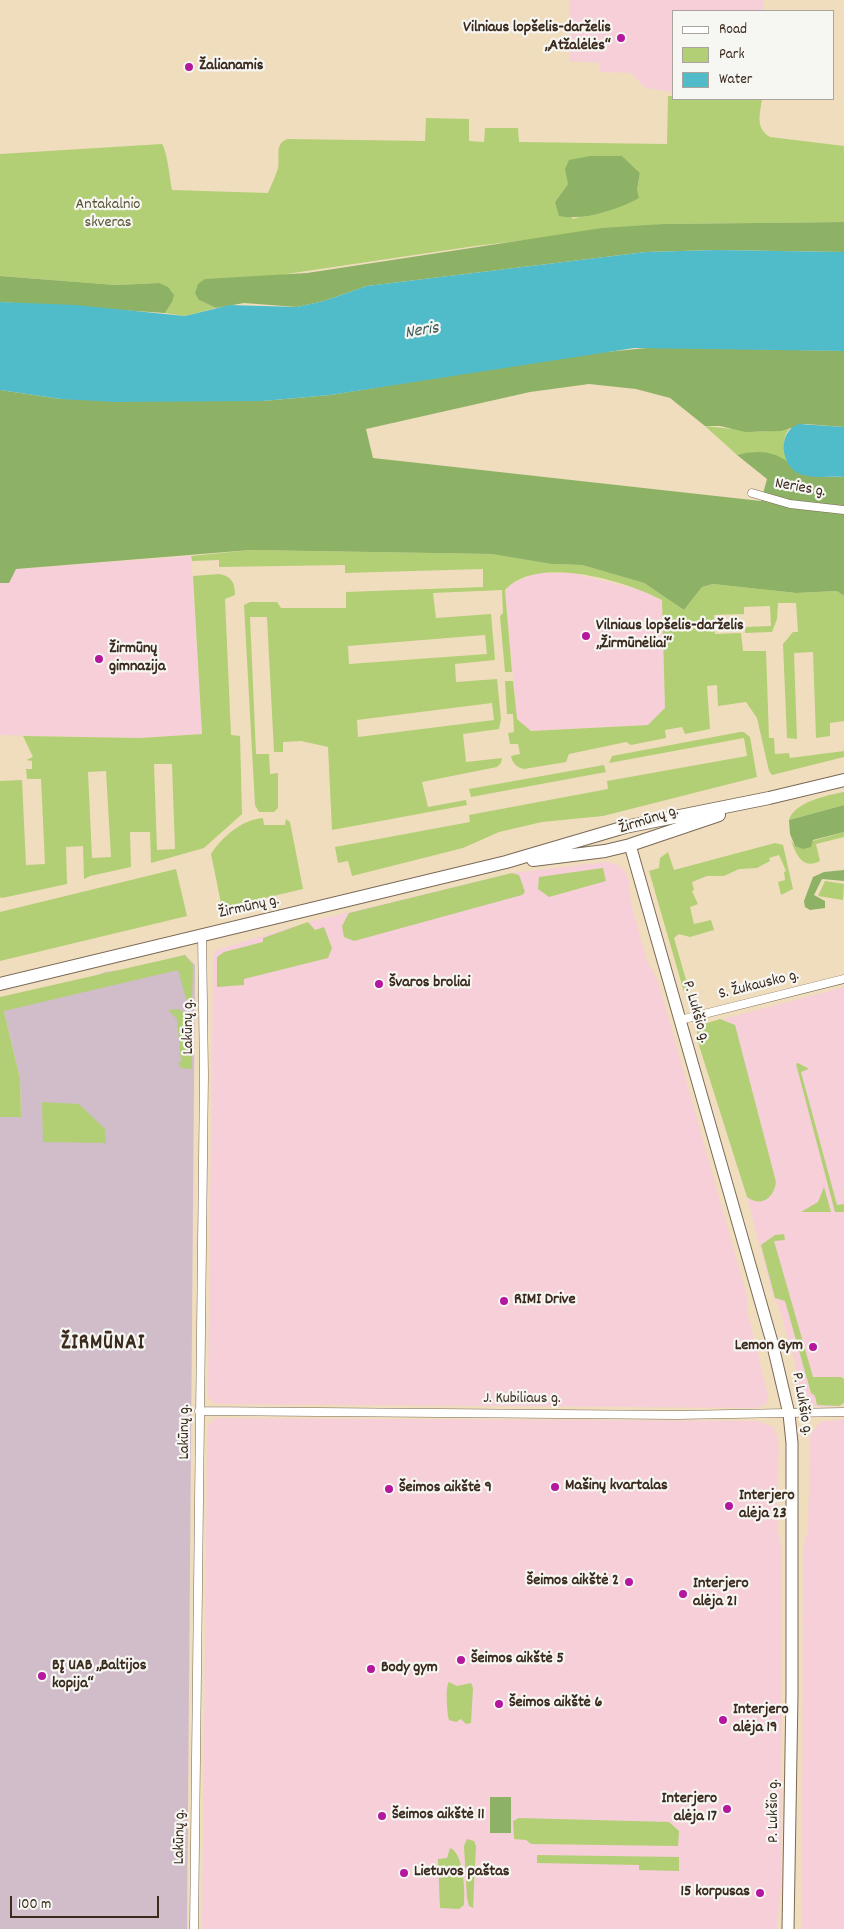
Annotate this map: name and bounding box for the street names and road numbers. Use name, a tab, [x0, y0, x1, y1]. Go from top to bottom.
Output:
street label: Neries g.	[773, 475, 827, 503]
street label: Žirmūnų g.	[617, 802, 681, 840]
street label: Žirmūnų g.	[217, 892, 281, 924]
street label: S. Žukausko g.	[717, 967, 801, 1005]
street label: P. Lukšio g.	[677, 979, 713, 1045]
street label: Lakūnų g.	[180, 999, 200, 1055]
street label: P. Lukšio g.	[786, 1371, 816, 1437]
street label: J. Kubiliaus g.	[483, 1390, 561, 1410]
street label: Lakūnų g.	[176, 1404, 196, 1460]
street label: P. Lukšio g.	[765, 1779, 785, 1843]
street label: Lakūnų g.	[171, 1809, 191, 1865]

